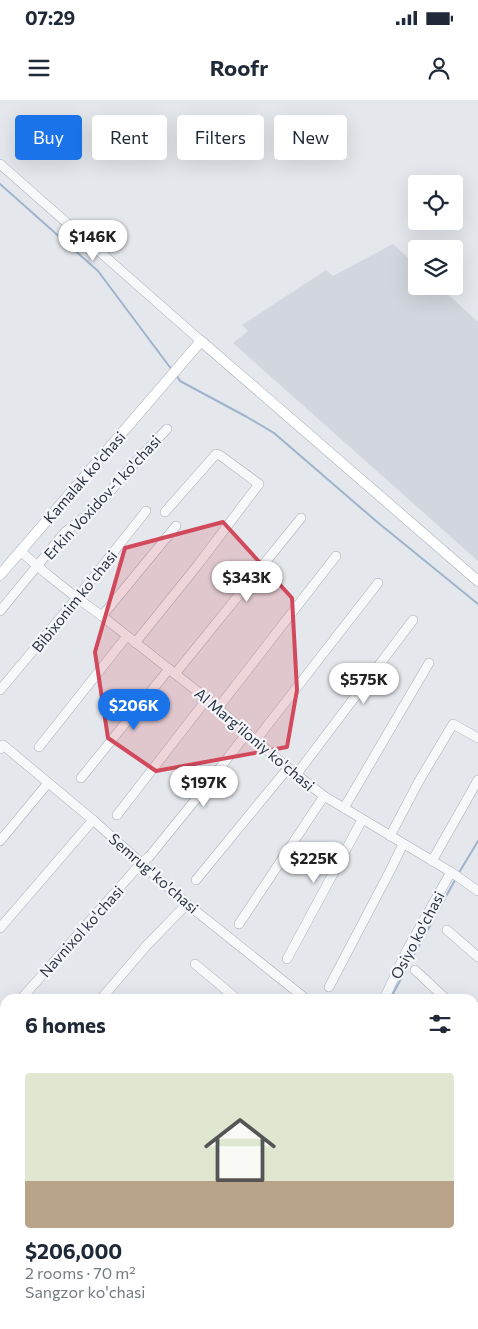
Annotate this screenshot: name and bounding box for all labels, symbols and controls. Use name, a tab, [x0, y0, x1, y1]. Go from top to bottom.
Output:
text: 07:29	[25, 6, 75, 29]
icon: menu	[25, 54, 53, 82]
text: Roofr	[210, 54, 268, 81]
icon: person	[425, 54, 453, 82]
chip: Buy	[15, 115, 82, 160]
chip: Rent	[92, 115, 167, 160]
chip: Filters	[177, 115, 264, 160]
chip: New	[274, 115, 347, 160]
map controls	[408, 175, 463, 295]
button: locate	[408, 175, 463, 230]
pin: $146K	[58, 220, 128, 262]
text: $146K	[69, 226, 117, 245]
button: layers	[408, 240, 463, 295]
street label: Kamalak ko'chasi	[39, 427, 129, 527]
street label: Erkin Voxidov-1 ko'chasi	[40, 431, 164, 563]
street label: Bibixonim ko'chasi	[27, 547, 121, 655]
pin: $343K	[212, 560, 282, 603]
text: $343K	[223, 567, 271, 586]
pin: $575K	[329, 662, 399, 705]
text: $575K	[340, 669, 388, 688]
street label: Al Marg'iloniy ko'chasi	[192, 684, 318, 794]
pin: $206K	[99, 688, 169, 731]
text: $206K	[109, 695, 159, 714]
pin: $197K	[169, 766, 239, 808]
text: $197K	[181, 772, 227, 791]
street label: Semrug' ko'chasi	[106, 829, 202, 917]
pin: $225K	[279, 842, 349, 884]
text: $225K	[290, 848, 338, 867]
street label: Navnixol ko'chasi	[35, 882, 127, 980]
street label: Osiyo ko'chasi	[386, 888, 448, 982]
icon: filters	[426, 1010, 454, 1038]
text: 6 homes	[25, 1012, 106, 1037]
icon: home	[195, 1105, 285, 1195]
text: $206,000	[25, 1238, 122, 1263]
text: 2 rooms · 70 m²	[25, 1263, 136, 1282]
text: Sangzor ko'chasi	[25, 1282, 145, 1301]

